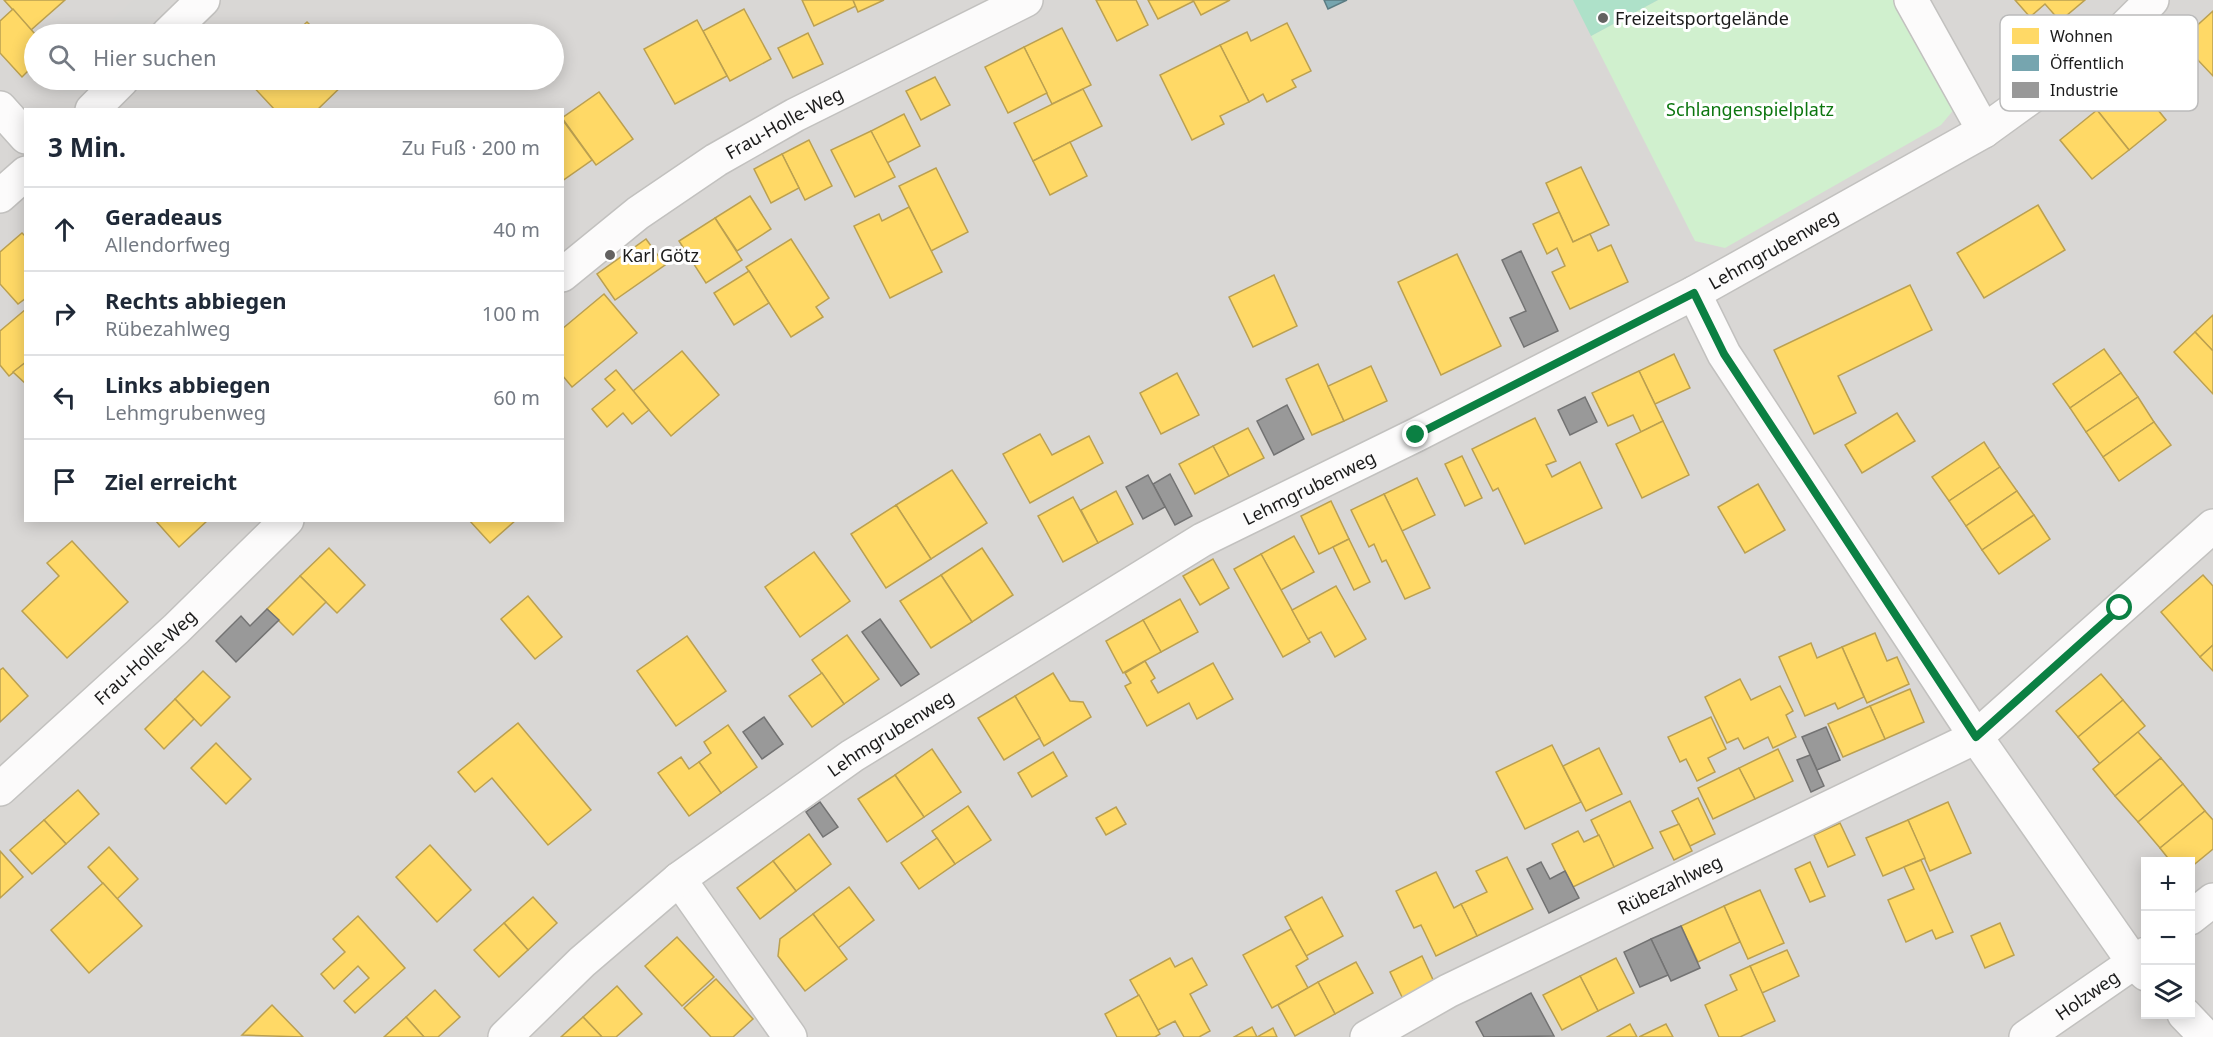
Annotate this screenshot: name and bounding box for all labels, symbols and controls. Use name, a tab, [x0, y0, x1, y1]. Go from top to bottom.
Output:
place label: Freizeitsportgelände	[1615, 6, 1789, 30]
marker: Freizeitsportgelände	[1596, 11, 1610, 25]
legend	[2000, 15, 2198, 111]
search box	[24, 24, 564, 90]
text: Wohnen	[2050, 25, 2113, 47]
icon: search	[45, 41, 78, 74]
text: Hier suchen	[93, 42, 217, 72]
text: Öffentlich	[2050, 52, 2124, 74]
text: Industrie	[2050, 79, 2118, 101]
street label: Frau-Holle-Weg	[721, 81, 847, 164]
park label: Schlangenspielplatz	[1666, 97, 1834, 121]
text: 3 Min.	[48, 129, 126, 165]
text: Zu Fuß · 200 m	[402, 134, 540, 161]
text: Geradeaus	[105, 201, 222, 231]
street label: Lehmgrubenweg	[1704, 203, 1842, 295]
icon: ahead	[48, 213, 81, 246]
text: 40 m	[493, 216, 540, 243]
text: Allendorfweg	[105, 231, 231, 258]
place label: Karl Götz	[622, 243, 699, 267]
marker: Karl Götz	[603, 248, 617, 262]
text: Rechts abbiegen	[105, 285, 287, 315]
icon: right	[48, 297, 81, 330]
text: 100 m	[482, 300, 540, 327]
text: Rübezahlweg	[105, 315, 231, 342]
text: Links abbiegen	[105, 369, 271, 399]
icon: left	[48, 381, 81, 414]
text: 60 m	[493, 384, 540, 411]
text: Lehmgrubenweg	[105, 399, 266, 426]
route end	[1402, 421, 1428, 447]
street label: Lehmgrubenweg	[1239, 445, 1379, 530]
icon: arrive	[48, 465, 81, 498]
text: Ziel erreicht	[105, 466, 237, 496]
route start	[2106, 594, 2132, 620]
street label: Frau-Holle-Weg	[89, 604, 201, 710]
street label: Lehmgrubenweg	[822, 684, 958, 782]
street label: Rübezahlweg	[1613, 849, 1726, 920]
map controls	[2141, 857, 2195, 1019]
button: +	[2141, 857, 2195, 911]
button: −	[2141, 911, 2195, 965]
street label: Holzweg	[2050, 964, 2124, 1025]
button: layers	[2141, 965, 2195, 1019]

